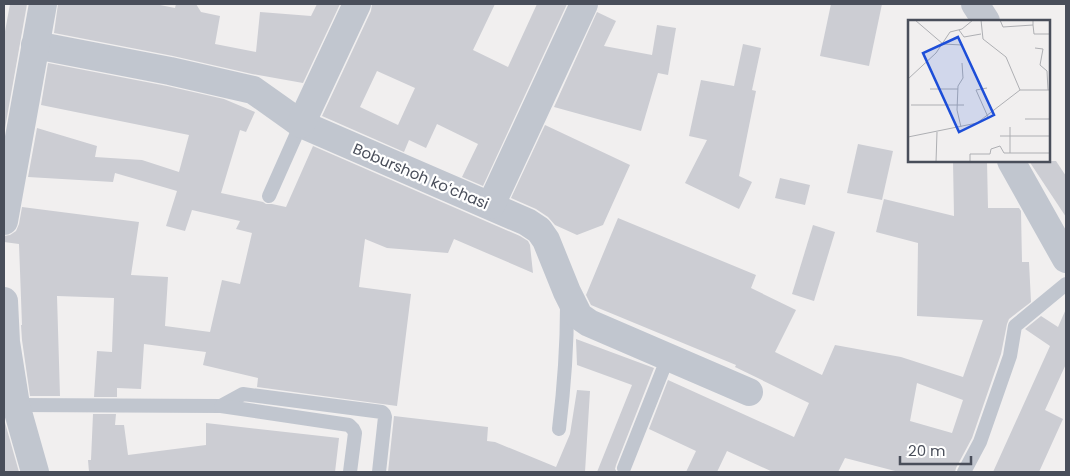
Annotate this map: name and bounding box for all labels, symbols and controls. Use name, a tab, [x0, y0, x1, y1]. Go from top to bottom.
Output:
inset map	[908, 20, 1050, 162]
street label: Boburshoh koʻchasi	[350, 138, 492, 214]
scale bar	[900, 434, 971, 466]
text: 20 m	[908, 440, 946, 461]

